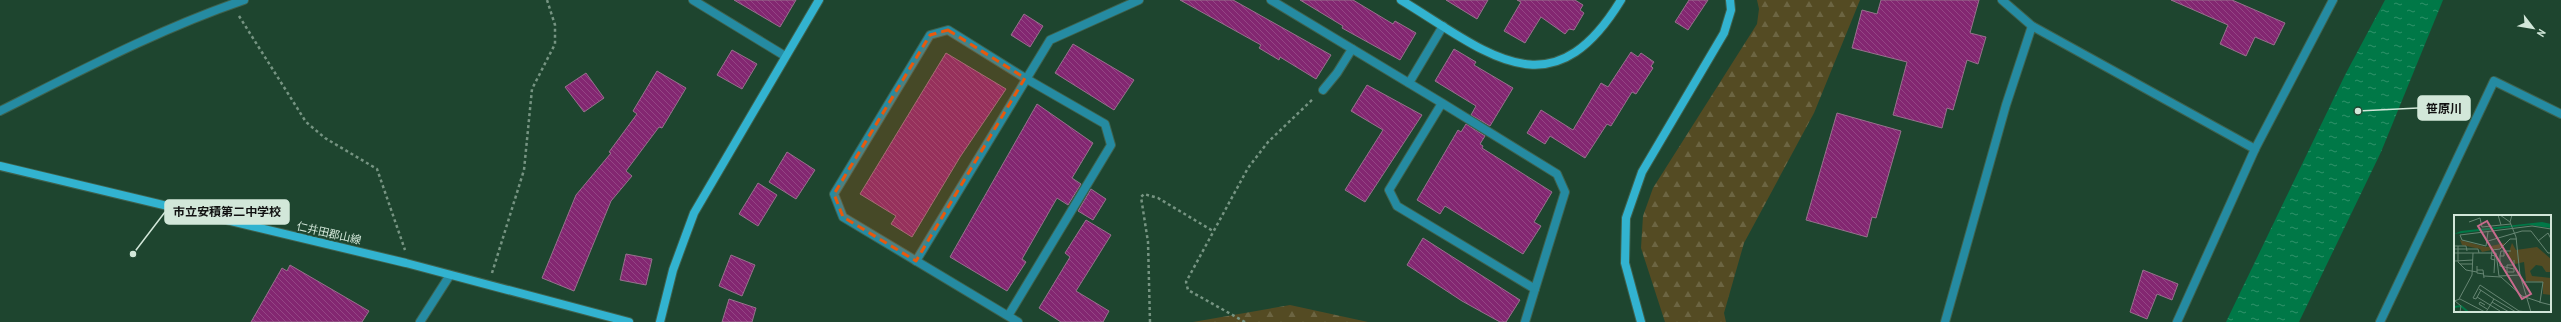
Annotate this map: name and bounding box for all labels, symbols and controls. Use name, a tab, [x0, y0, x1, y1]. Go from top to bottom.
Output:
north arrow	[2513, 8, 2553, 48]
text: N	[2534, 27, 2549, 40]
callout: 笹原川	[2418, 96, 2470, 120]
text: 笹原川	[2426, 101, 2462, 117]
callout: 市立安積第二中学校	[165, 200, 289, 224]
text: 市立安積第二中学校	[173, 204, 281, 220]
inset map	[2454, 215, 2551, 312]
street label: 仁井田郡山線	[295, 219, 363, 247]

